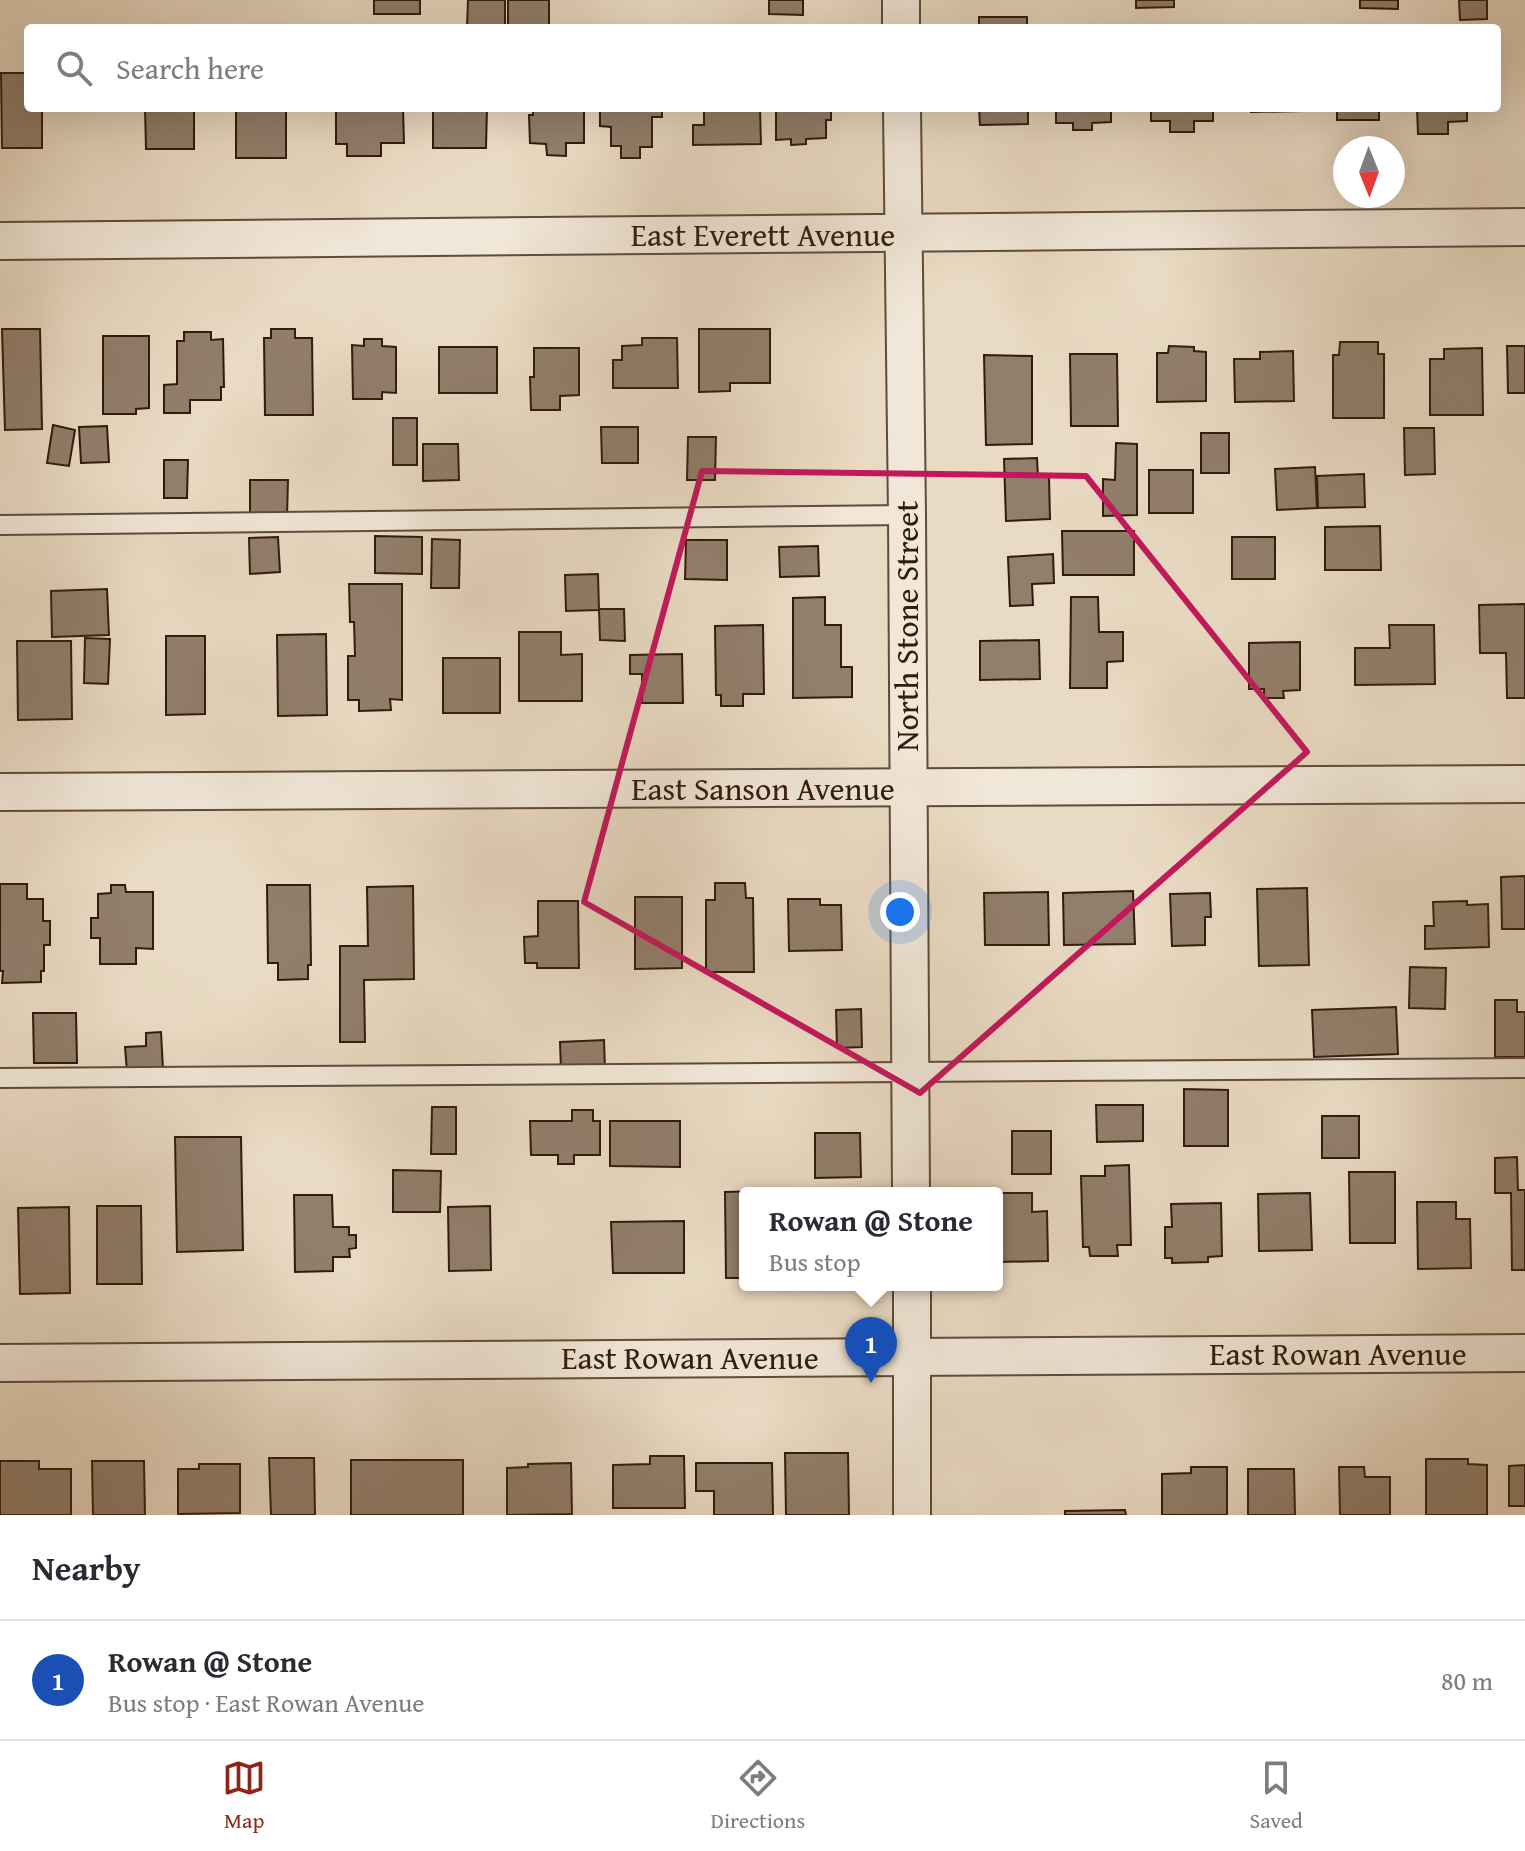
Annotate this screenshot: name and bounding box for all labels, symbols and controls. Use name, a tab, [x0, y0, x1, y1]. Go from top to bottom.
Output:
search box	[24, 24, 1501, 112]
icon: search	[52, 46, 96, 90]
text: Search here	[116, 46, 264, 90]
north arrow	[1333, 136, 1405, 208]
street label: East Everett Avenue	[631, 211, 895, 258]
street label: North Stone Street	[883, 501, 930, 751]
street label: East Sanson Avenue	[631, 765, 895, 812]
your location	[880, 892, 920, 932]
popup	[739, 1187, 1003, 1291]
text: Rowan @ Stone	[769, 1198, 973, 1242]
text: Bus stop	[769, 1242, 861, 1281]
pin: 1	[845, 1317, 897, 1383]
street label: East Rowan Avenue	[1209, 1330, 1467, 1377]
street label: East Rowan Avenue	[561, 1334, 819, 1381]
text: Nearby	[32, 1543, 141, 1592]
text: Rowan @ Stone	[108, 1639, 312, 1683]
text: 1	[51, 1661, 65, 1700]
text: 80 m	[1441, 1661, 1493, 1700]
text: Bus stop · East Rowan Avenue	[108, 1683, 425, 1722]
tab: Map	[222, 1756, 266, 1836]
tab: Directions	[711, 1756, 805, 1836]
tab: Saved	[1250, 1756, 1303, 1836]

